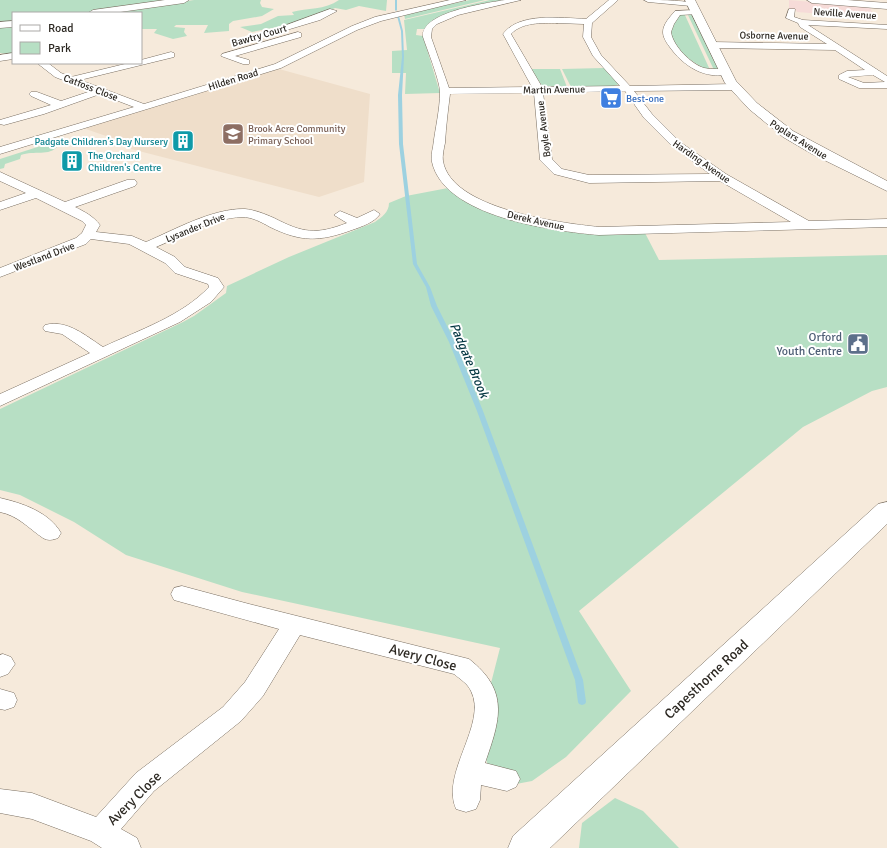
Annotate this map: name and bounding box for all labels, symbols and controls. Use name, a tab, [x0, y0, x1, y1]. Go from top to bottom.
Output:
street label: Neville Avenue	[813, 6, 877, 22]
legend	[12, 12, 142, 64]
text: Road	[48, 21, 74, 36]
street label: Bawtry Court	[230, 22, 289, 50]
street label: Osborne Avenue	[739, 29, 809, 43]
text: Park	[48, 41, 71, 56]
street label: Hilden Road	[207, 67, 260, 93]
street label: Catfoss Close	[62, 72, 120, 104]
street label: Martin Avenue	[523, 83, 585, 97]
supermarket icon: Best-one	[598, 85, 624, 111]
place label: Best-one	[626, 93, 664, 105]
street label: Boyle Avenue	[535, 100, 553, 158]
street label: Poplars Avenue	[768, 117, 829, 162]
school or university icon: Brook Acre Community Primary School	[220, 121, 246, 147]
place label: Brook Acre Community Primary School	[248, 123, 346, 147]
building icon: Padgate Children’s Day Nursery	[170, 128, 196, 154]
place label: Padgate Children’s Day Nursery	[34, 136, 168, 148]
street label: Harding Avenue	[670, 138, 733, 186]
building icon: The Orchard Children's Centre	[59, 148, 85, 174]
place label: The Orchard Children's Centre	[88, 150, 161, 174]
street label: Derek Avenue	[506, 209, 566, 233]
street label: Lysander Drive	[164, 211, 227, 245]
street label: Westland Drive	[12, 240, 77, 274]
water label: Padgate Brook	[446, 320, 493, 402]
place label: Orford Youth Centre	[776, 330, 842, 359]
public building icon: Orford Youth Centre	[845, 331, 871, 357]
street label: Capesthorne Road	[661, 636, 752, 723]
street label: Avery Close	[387, 640, 459, 675]
street label: Avery Close	[104, 768, 165, 829]

